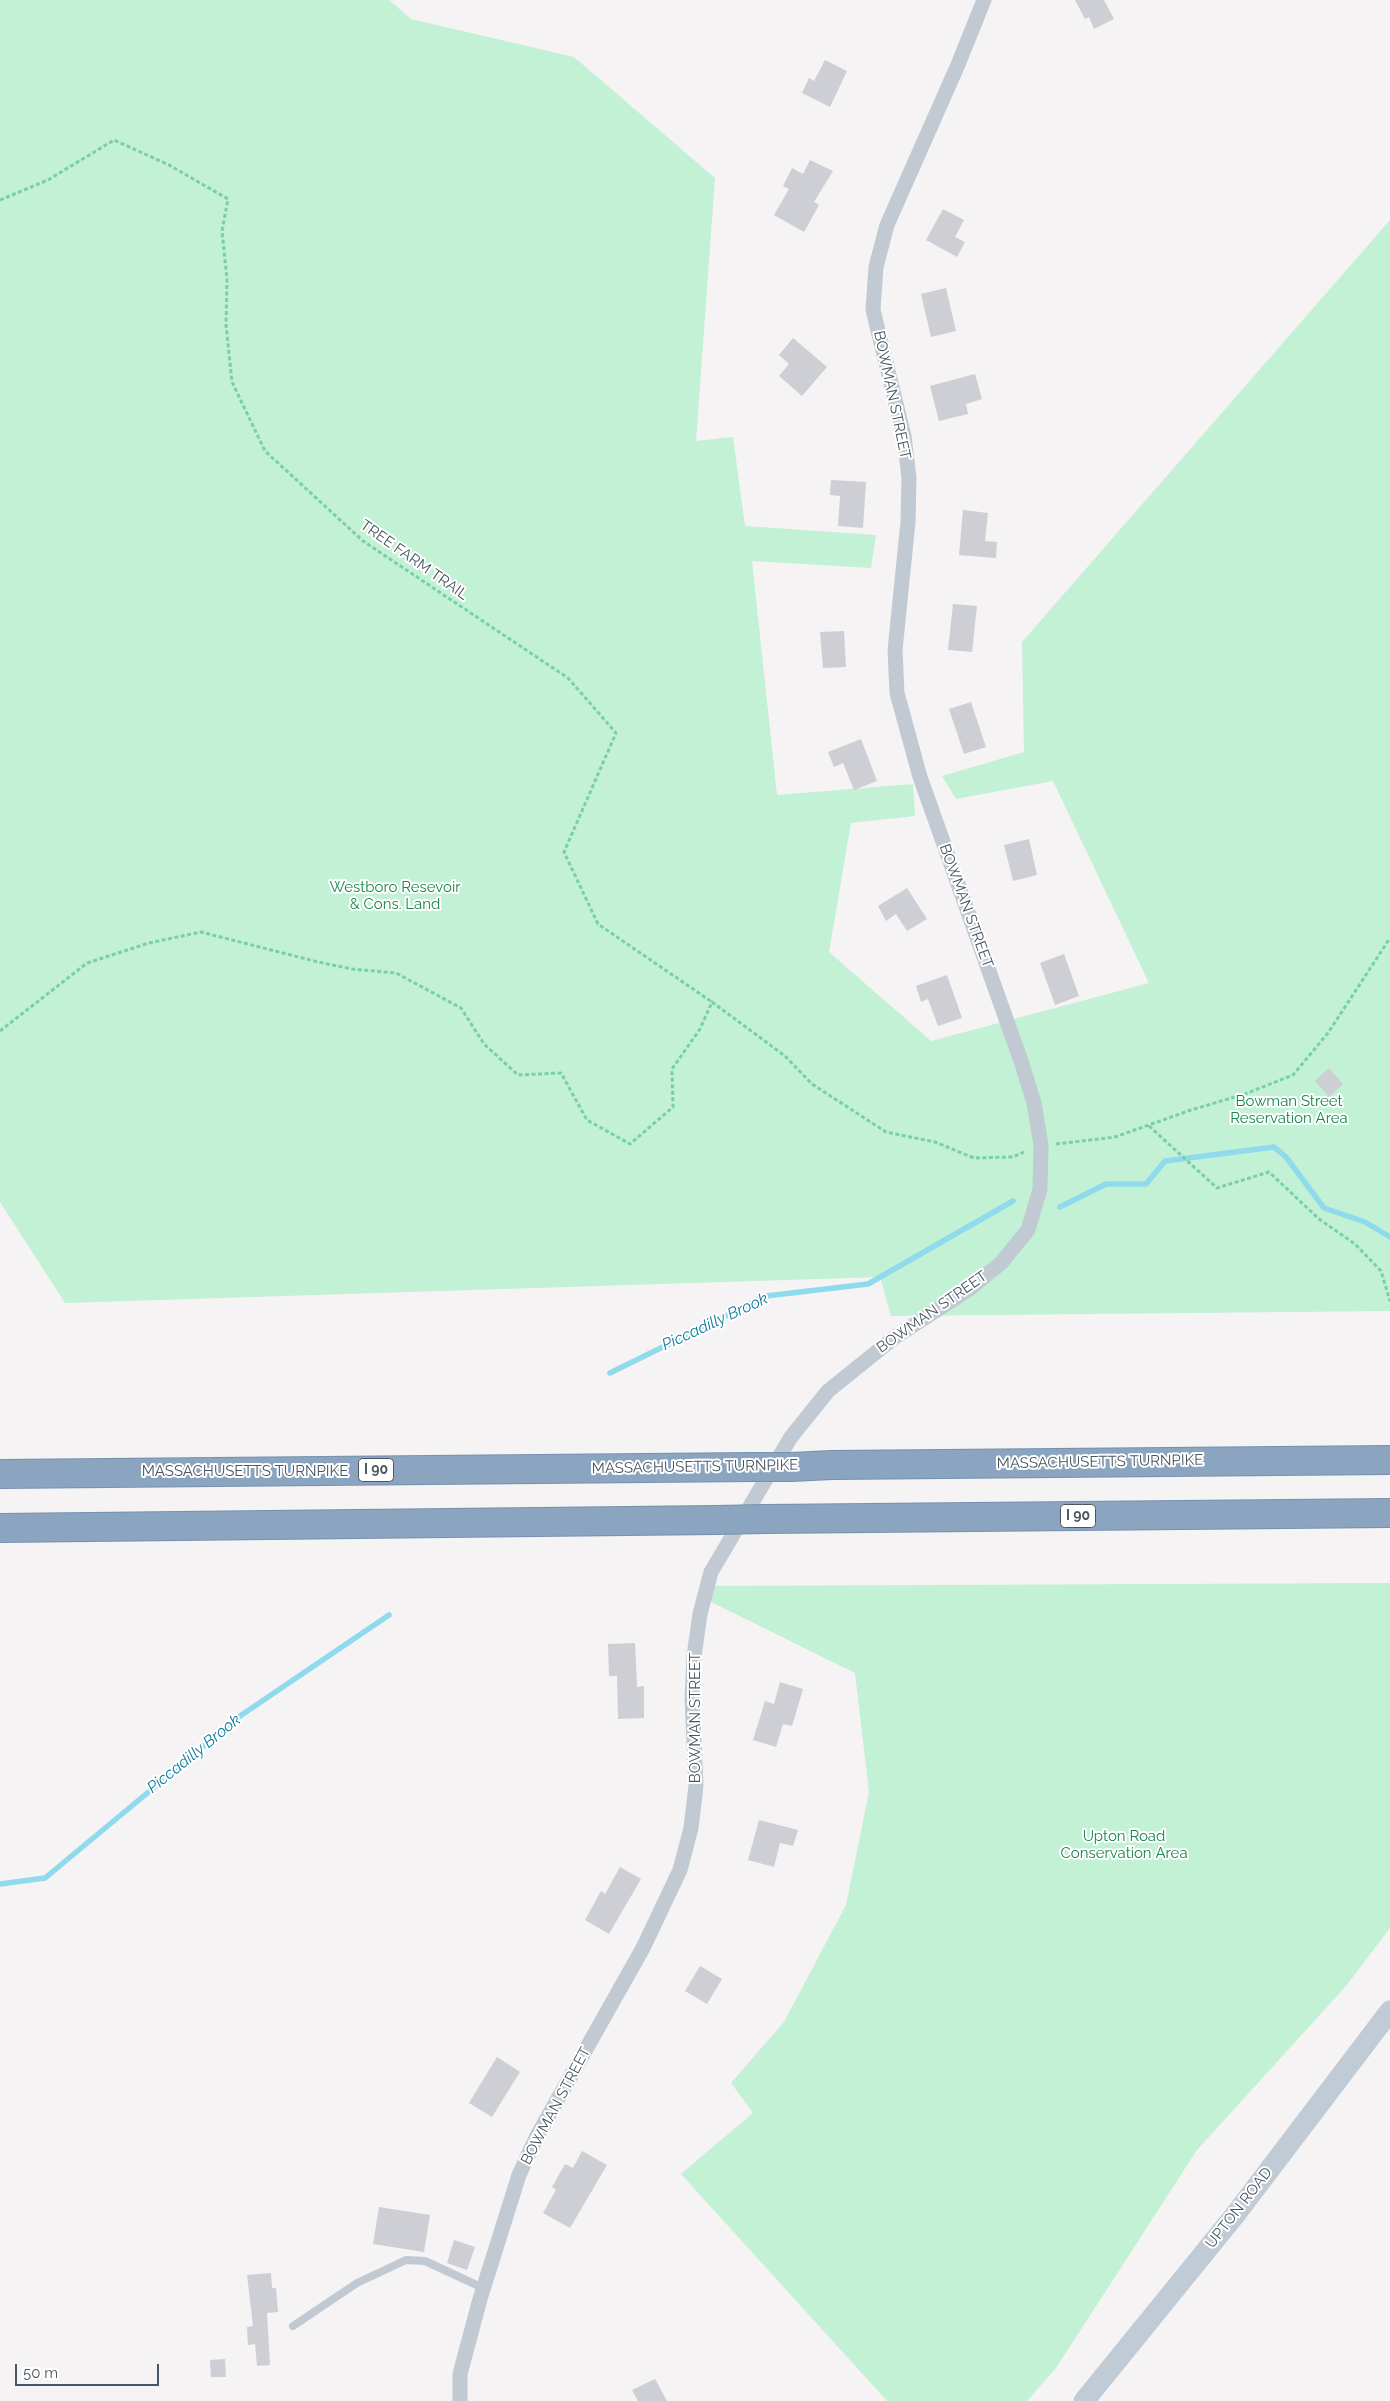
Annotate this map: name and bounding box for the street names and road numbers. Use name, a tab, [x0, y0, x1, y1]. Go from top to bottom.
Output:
street label: BOWMAN STREET	[870, 329, 914, 461]
street label: TREE FARM TRAIL	[357, 516, 471, 604]
street label: BOWMAN STREET	[935, 842, 997, 970]
street label: BOWMAN STREET	[873, 1267, 991, 1357]
street label: MASSACHUSETTS TURNPIKE	[996, 1451, 1204, 1473]
street label: MASSACHUSETTS TURNPIKE	[591, 1456, 799, 1478]
road number: I 90	[358, 1458, 394, 1482]
street label: MASSACHUSETTS TURNPIKE	[142, 1462, 348, 1480]
road number: I 90	[1060, 1504, 1096, 1528]
street label: BOWMAN STREET	[686, 1653, 704, 1783]
street label: BOWMAN STREET	[517, 2044, 595, 2168]
street label: UPTON ROAD	[1202, 2164, 1276, 2252]

